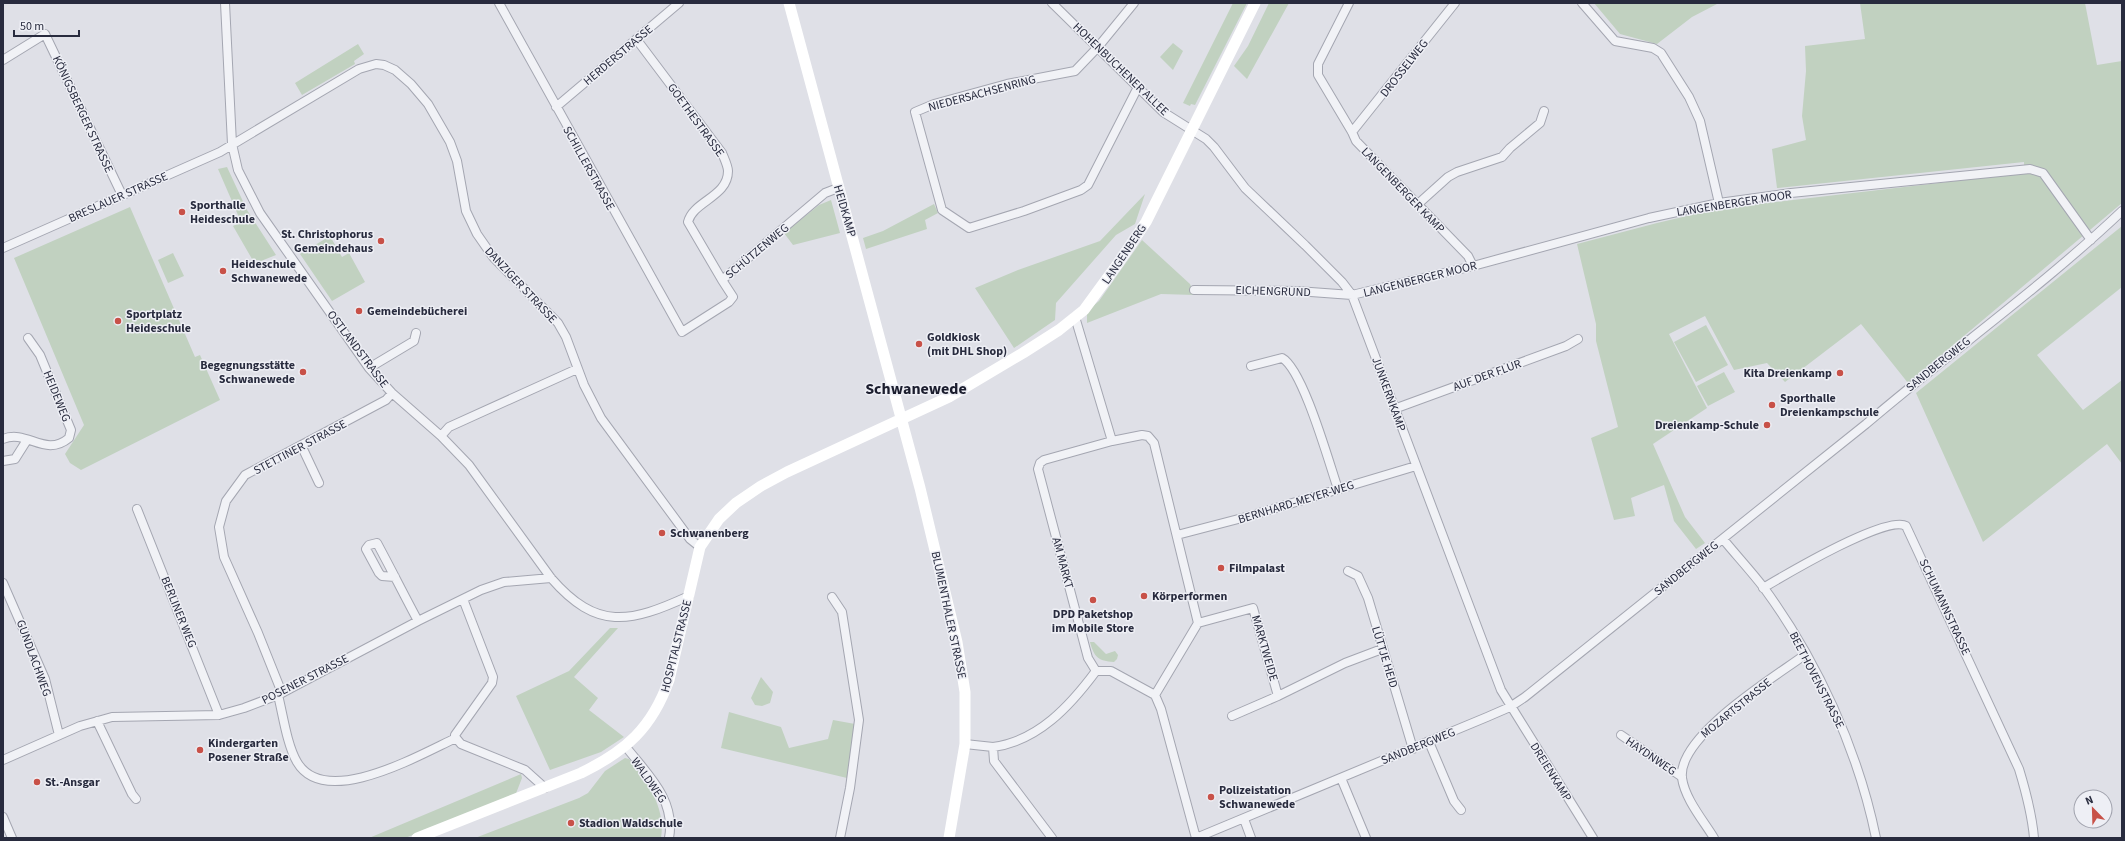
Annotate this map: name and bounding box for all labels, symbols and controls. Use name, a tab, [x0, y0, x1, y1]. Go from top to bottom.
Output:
scale bar	[14, 12, 79, 38]
text: 50 m	[20, 18, 44, 35]
street label: HOHENBUCHENER ALLEE	[1069, 19, 1172, 120]
street label: HERDERSTRASSE	[580, 21, 657, 90]
street label: DROSSELWEG	[1376, 36, 1432, 101]
street label: KÖNIGSBERGER STRASSE	[48, 53, 117, 176]
street label: NIEDERSACHSENRING	[926, 71, 1038, 116]
street label: GOETHESTRASSE	[663, 80, 728, 161]
street label: SCHILLERSTRASSE	[558, 123, 619, 213]
street label: LANGENBERGER KAMP	[1357, 144, 1448, 237]
street label: BRESLAUER STRASSE	[66, 168, 171, 227]
street label: HEIDKAMP	[829, 183, 860, 239]
street label: LANGENBERGER MOOR	[1675, 186, 1793, 221]
place label: Sporthalle Heideschule	[190, 197, 255, 228]
marker: Sporthalle Heideschule	[177, 207, 187, 217]
street label: SCHÜTZENWEG	[722, 220, 793, 283]
street label: LANGENBERG	[1098, 221, 1151, 288]
place label: St. Christophorus Gemeindehaus	[281, 226, 373, 257]
marker: St. Christophorus Gemeindehaus	[376, 236, 386, 246]
street label: DANZIGER STRASSE	[481, 243, 561, 327]
place label: Heideschule Schwanewede	[231, 256, 307, 287]
street label: LANGENBERGER MOOR	[1362, 257, 1479, 302]
marker: Heideschule Schwanewede	[218, 266, 228, 276]
street label: EICHENGRUND	[1235, 282, 1311, 301]
place label: Gemeindebücherei	[367, 303, 467, 320]
place label: Sportplatz Heideschule	[126, 306, 191, 337]
marker: Gemeindebücherei	[354, 306, 364, 316]
street label: OSTLANDSTRASSE	[323, 307, 392, 392]
marker: Sportplatz Heideschule	[113, 316, 123, 326]
place label: Goldkiosk (mit DHL Shop)	[927, 329, 1007, 360]
street label: SANDBERGWEG	[1902, 333, 1974, 396]
marker: Goldkiosk (mit DHL Shop)	[914, 339, 924, 349]
street label: JUNKERNKAMP	[1367, 355, 1410, 434]
street label: AUF DER FLUR	[1451, 355, 1524, 396]
place label: Begegnungsstätte Schwanewede	[200, 357, 295, 388]
place label: Kita Dreienkamp	[1743, 365, 1832, 382]
marker: Begegnungsstätte Schwanewede	[298, 367, 308, 377]
street label: HEIDEWEG	[39, 368, 75, 424]
marker: Kita Dreienkamp	[1835, 368, 1845, 378]
district label: Schwanewede	[865, 378, 967, 400]
place label: Sporthalle Dreienkampschule	[1780, 390, 1879, 421]
marker: Sporthalle Dreienkampschule	[1767, 400, 1777, 410]
street label: STETTINER STRASSE	[251, 416, 350, 479]
place label: Dreienkamp-Schule	[1655, 417, 1759, 434]
marker: Dreienkamp-Schule	[1762, 420, 1772, 430]
street label: BERNHARD-MEYER-WEG	[1236, 477, 1356, 528]
place label: Schwanenberg	[670, 525, 749, 542]
marker: Schwanenberg	[657, 528, 667, 538]
street label: AM MARKT	[1047, 535, 1078, 591]
street label: SANDBERGWEG	[1650, 537, 1722, 600]
street label: BLUMENTHALER STRASSE	[927, 550, 970, 681]
street label: SCHUMANNSTRASSE	[1915, 556, 1974, 658]
place label: Filmpalast	[1229, 560, 1285, 577]
marker: Filmpalast	[1216, 563, 1226, 573]
street label: BERLINER WEG	[156, 574, 201, 650]
place label: Körperformen	[1152, 588, 1227, 605]
marker: Körperformen	[1139, 591, 1149, 601]
marker: DPD Paketshop im Mobile Store	[1088, 595, 1098, 605]
street label: HOSPITALSTRASSE	[657, 598, 696, 694]
place label: DPD Paketshop im Mobile Store	[1052, 606, 1134, 637]
street label: MARKTWEIDE	[1247, 613, 1282, 683]
street label: GUNDLACHWEG	[12, 617, 55, 699]
street label: LÜTTJE HEID	[1367, 624, 1402, 690]
street label: BEETHOVENSTRASSE	[1785, 629, 1848, 732]
street label: POSENER STRASSE	[259, 650, 352, 709]
street label: MOZARTSTRASSE	[1697, 674, 1775, 742]
street label: SANDBERGWEG	[1378, 724, 1458, 769]
street label: HAYDNWEG	[1622, 733, 1680, 780]
place label: Kindergarten Posener Straße	[208, 735, 289, 766]
street label: DREIENKAMP	[1526, 740, 1576, 805]
marker: Kindergarten Posener Straße	[195, 745, 205, 755]
street label: WALDWEG	[627, 754, 671, 807]
place label: St.-Ansgar	[45, 774, 100, 791]
marker: St.-Ansgar	[32, 777, 42, 787]
place label: Polizeistation Schwanewede	[1219, 782, 1295, 813]
north arrow	[2073, 789, 2113, 829]
marker: Polizeistation Schwanewede	[1206, 792, 1216, 802]
text: N	[2083, 792, 2096, 809]
place label: Stadion Waldschule	[579, 815, 683, 832]
marker: Stadion Waldschule	[566, 818, 576, 828]

